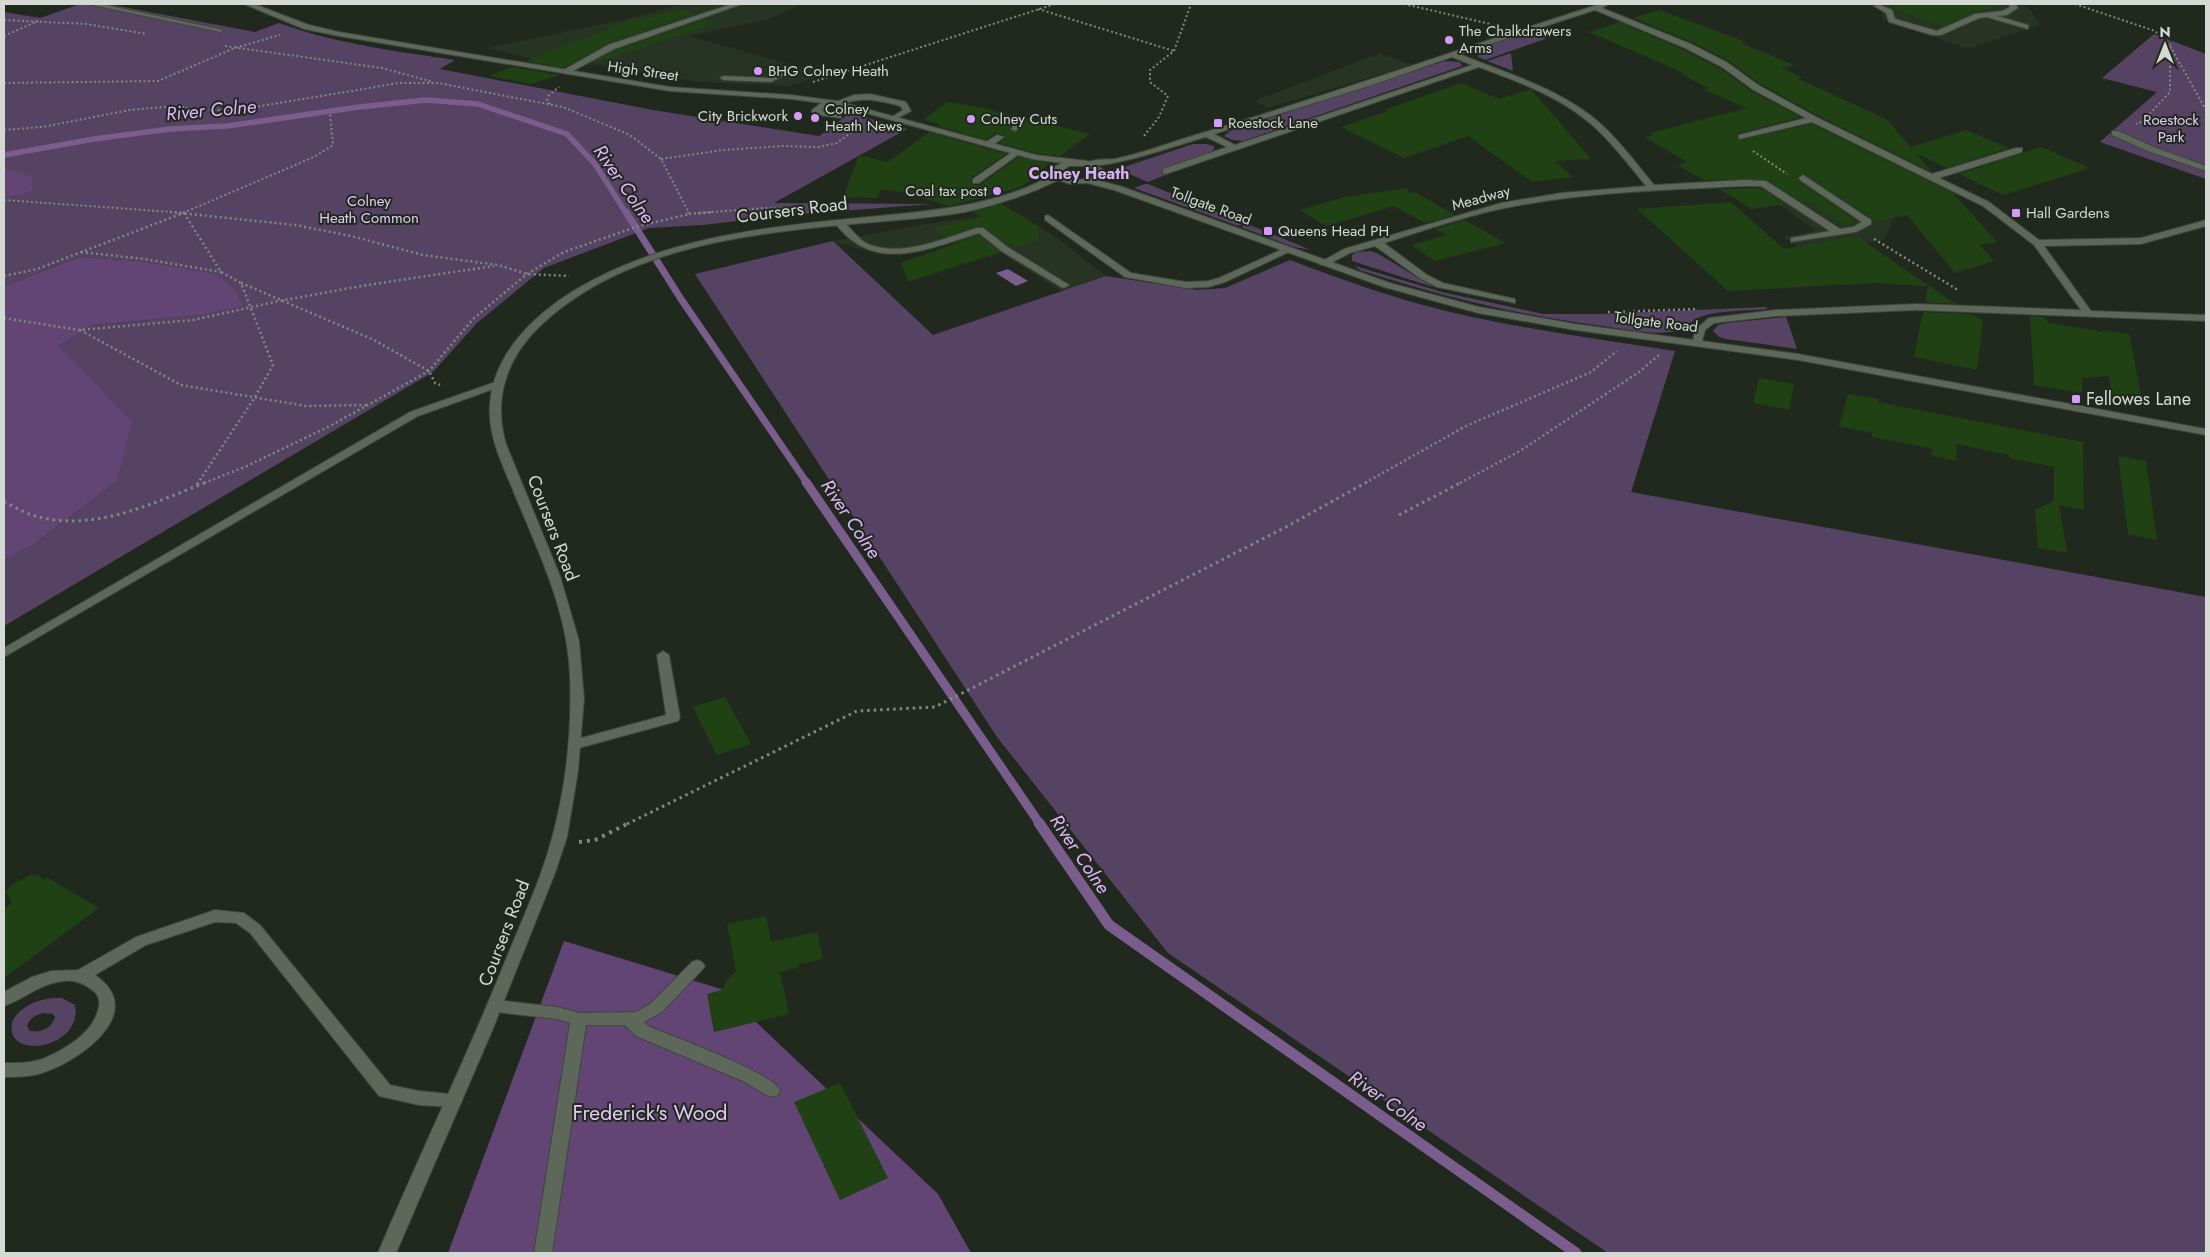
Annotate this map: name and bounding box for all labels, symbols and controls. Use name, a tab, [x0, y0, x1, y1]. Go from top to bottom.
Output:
place label: The Chalkdrawers Arms	[1459, 20, 1571, 59]
north arrow	[2140, 20, 2190, 70]
text: N	[2159, 22, 2171, 42]
marker: The Chalkdrawers Arms	[1443, 34, 1455, 46]
street label: High Street	[606, 55, 680, 87]
place label: BHG Colney Heath	[768, 60, 889, 82]
marker: BHG Colney Heath	[752, 65, 764, 77]
water label: River Colne	[165, 93, 258, 127]
place label: Colney Heath News	[825, 98, 902, 137]
place label: City Brickwork	[698, 105, 788, 127]
place label: Colney Cuts	[981, 108, 1057, 130]
park label: Roestock Park	[2143, 109, 2199, 148]
marker: City Brickwork	[792, 110, 804, 122]
marker: Colney Heath News	[809, 112, 821, 124]
place label: Roestock Lane	[1228, 112, 1318, 134]
marker: Colney Cuts	[965, 113, 977, 125]
marker: Roestock Lane	[1212, 117, 1224, 129]
water label: River Colne	[587, 139, 661, 229]
district label: Colney Heath	[1029, 162, 1129, 185]
place label: Coal tax post	[905, 180, 987, 202]
street label: Meadway	[1449, 180, 1513, 216]
street label: Tollgate Road	[1168, 181, 1254, 231]
marker: Coal tax post	[991, 185, 1003, 197]
park label: Colney Heath Common	[319, 190, 419, 229]
street label: Coursers Road	[735, 190, 849, 230]
place label: Hall Gardens	[2026, 202, 2110, 224]
marker: Hall Gardens	[2010, 207, 2022, 219]
place label: Queens Head PH	[1278, 220, 1389, 242]
marker: Queens Head PH	[1262, 225, 1274, 237]
street label: Tollgate Road	[1613, 306, 1699, 338]
place label: Fellowes Lane	[2086, 386, 2191, 412]
marker: Fellowes Lane	[2070, 393, 2082, 405]
street label: Coursers Road	[521, 471, 585, 585]
water label: River Colne	[814, 474, 888, 565]
water label: River Colne	[1043, 809, 1117, 900]
street label: Coursers Road	[472, 876, 536, 990]
water label: River Colne	[1343, 1064, 1433, 1138]
park label: Frederick's Wood	[572, 1098, 728, 1128]

